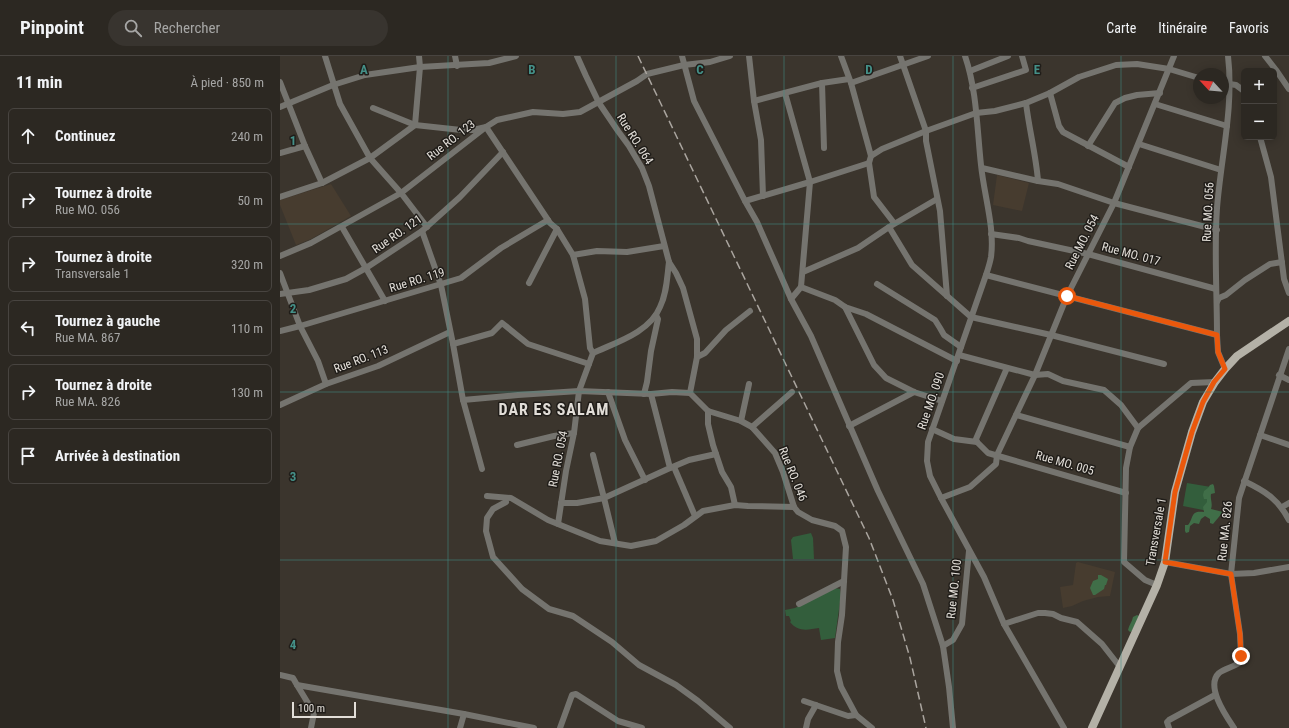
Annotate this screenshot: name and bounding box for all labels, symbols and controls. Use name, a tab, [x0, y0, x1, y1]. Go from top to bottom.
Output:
search box	[108, 10, 388, 46]
text: Pinpoint	[20, 16, 84, 39]
icon: search	[122, 17, 144, 39]
text: Rechercher	[154, 19, 220, 37]
text: Carte	[1106, 20, 1136, 36]
text: Itinéraire	[1158, 20, 1207, 36]
text: Favoris	[1229, 20, 1269, 36]
text: A	[360, 62, 368, 77]
text: B	[528, 62, 536, 77]
text: C	[696, 62, 704, 77]
text: D	[865, 62, 873, 77]
text: E	[1034, 62, 1041, 77]
north arrow	[1193, 68, 1229, 104]
map controls	[1241, 68, 1277, 140]
button: +	[1241, 68, 1277, 104]
text: 11 min	[16, 72, 62, 92]
text: À pied · 850 m	[190, 75, 264, 90]
button: −	[1241, 104, 1277, 140]
street label: Rue RO. 064	[614, 111, 656, 167]
street label: Rue RO. 123	[424, 117, 478, 163]
icon: ahead	[17, 125, 39, 147]
text: Continuez	[55, 127, 116, 145]
text: 240 m	[231, 129, 263, 144]
text: 1	[290, 133, 296, 148]
street label: Rue MO. 056	[1199, 182, 1217, 242]
text: Tournez à droite	[55, 184, 152, 202]
icon: right	[17, 189, 39, 211]
text: 50 m	[237, 193, 263, 208]
text: Rue MO. 056	[55, 202, 120, 217]
street label: Rue RO. 121	[370, 212, 424, 256]
street label: Rue MO. 054	[1062, 212, 1102, 272]
street label: Rue MO. 017	[1100, 239, 1162, 269]
text: Tournez à droite	[55, 248, 152, 266]
icon: right	[17, 253, 39, 275]
text: 320 m	[231, 257, 263, 272]
street label: Rue RO. 119	[388, 265, 446, 295]
text: Transversale 1	[55, 266, 130, 281]
route start	[1058, 287, 1076, 305]
text: 2	[290, 301, 297, 316]
text: Tournez à gauche	[55, 312, 160, 330]
icon: left	[17, 317, 39, 339]
text: 110 m	[231, 321, 263, 336]
text: Rue MA. 867	[55, 330, 120, 345]
street label: Rue RO. 113	[332, 342, 390, 376]
street label: Rue MO. 090	[915, 370, 947, 432]
text: Tournez à droite	[55, 376, 152, 394]
icon: right	[17, 381, 39, 403]
text: 130 m	[231, 385, 263, 400]
text: Rue MA. 826	[55, 394, 120, 409]
district label: DAR ES SALAM	[499, 400, 609, 419]
street label: Rue RO. 054	[546, 430, 570, 488]
icon: arrive	[17, 445, 39, 467]
street label: Rue RO. 046	[776, 445, 810, 503]
text: Arrivée à destination	[55, 447, 180, 465]
street label: Rue MO. 005	[1034, 448, 1096, 478]
text: 3	[290, 469, 296, 484]
street label: Transversale 1	[1143, 497, 1169, 567]
street label: Rue MA. 826	[1215, 500, 1235, 562]
street label: Rue MO. 100	[944, 558, 964, 620]
text: 4	[290, 637, 297, 652]
route end	[1232, 647, 1250, 665]
scale bar	[292, 700, 356, 719]
text: 100 m	[298, 702, 325, 715]

